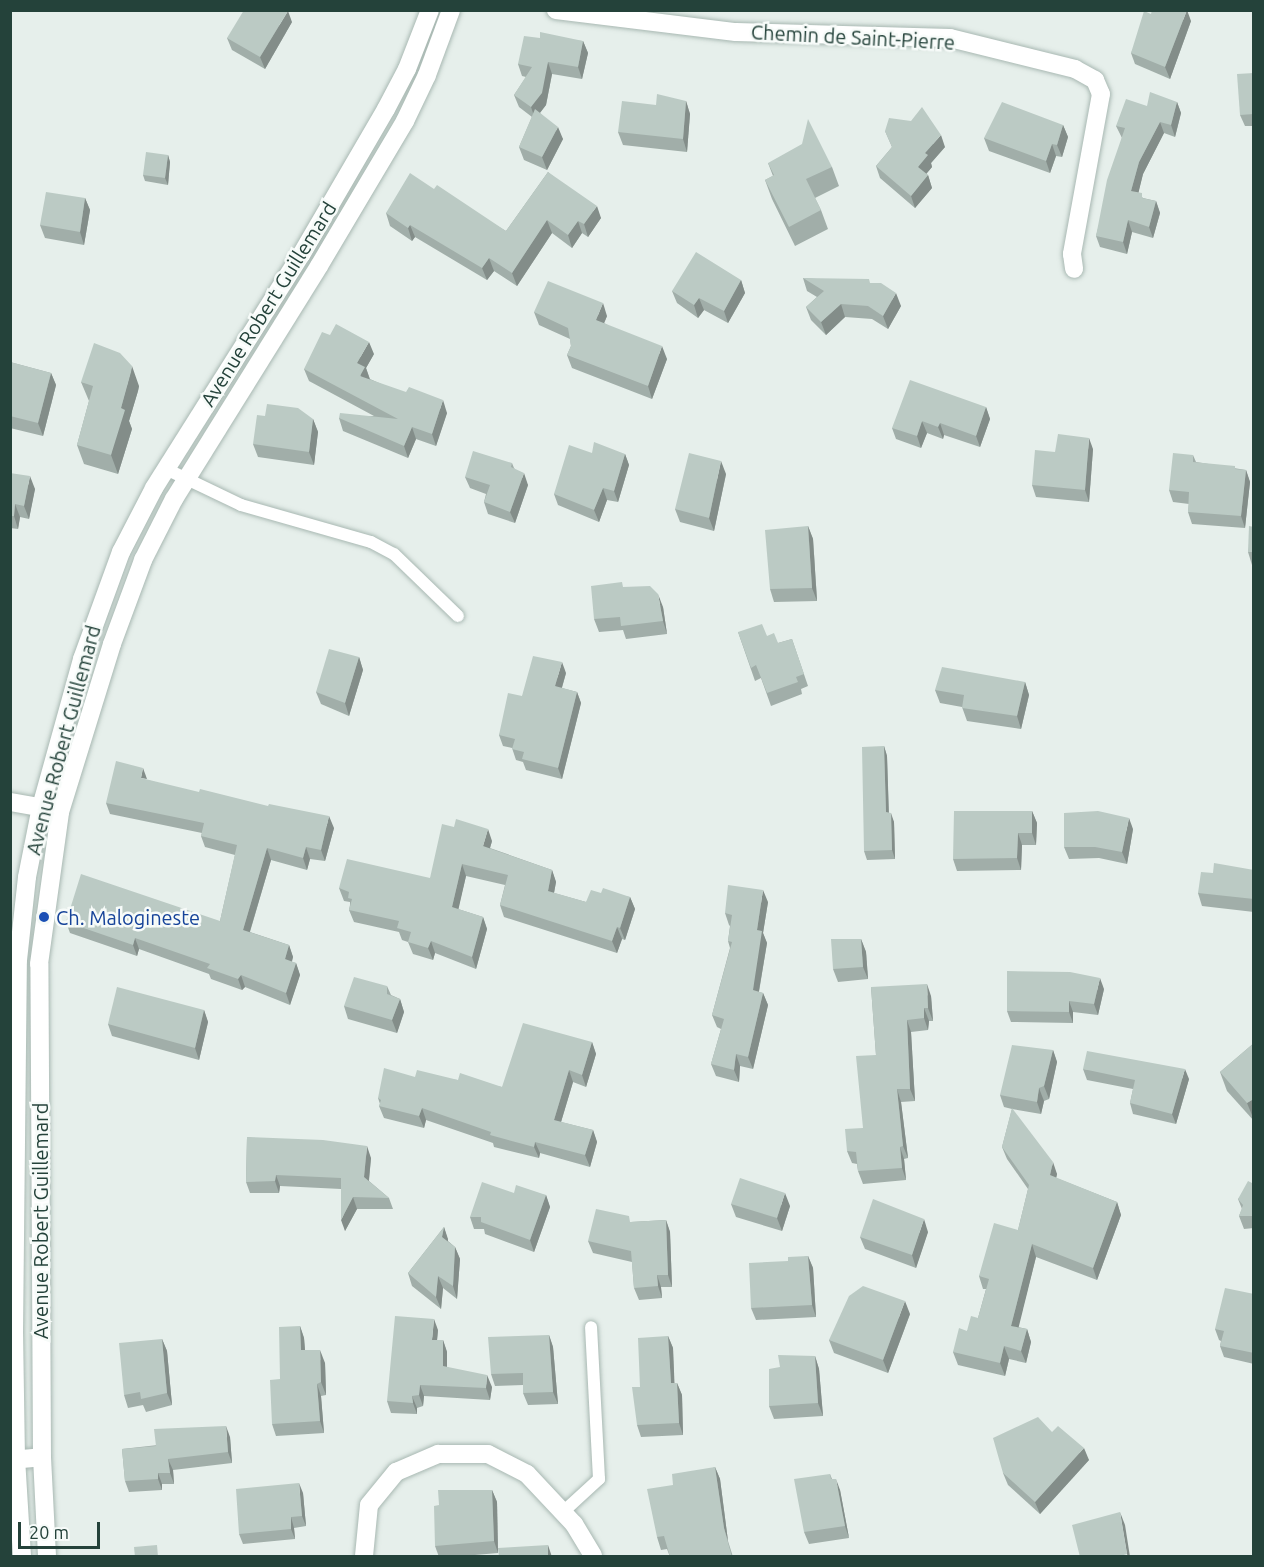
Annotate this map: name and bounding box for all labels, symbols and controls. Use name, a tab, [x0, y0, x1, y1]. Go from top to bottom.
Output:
street label: Chemin de Saint-Pierre	[750, 20, 956, 54]
street label: Avenue Robert Guillemard	[195, 197, 341, 411]
street label: Avenue Robert Guillemard	[21, 623, 105, 857]
place label: Ch. Malogineste	[56, 905, 200, 929]
marker: Ch. Malogineste	[37, 910, 51, 924]
street label: Avenue Robert Guillemard	[28, 1103, 52, 1339]
scale bar	[21, 1510, 104, 1548]
text: 20 m	[29, 1522, 69, 1542]

